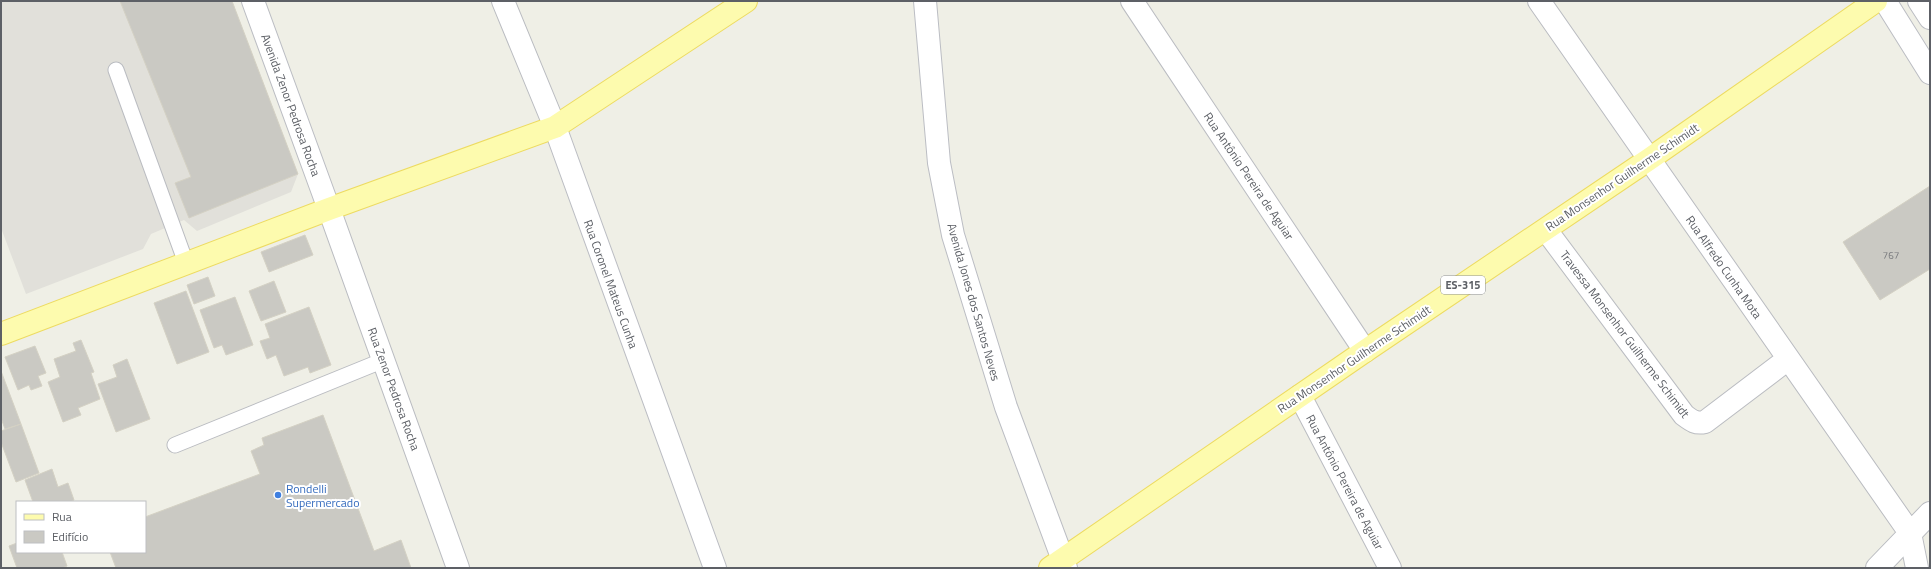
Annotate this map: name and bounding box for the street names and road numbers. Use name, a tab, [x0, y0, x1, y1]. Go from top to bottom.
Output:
street label: Avenida Zenor Pedrosa Rocha	[256, 31, 326, 179]
street label: Rua Antônio Pereira de Aguiar	[1199, 108, 1299, 244]
street label: Rua Monsenhor Guilherme Schimidt	[1541, 118, 1703, 236]
street label: Rua Alfredo Cunha Mota	[1681, 211, 1767, 323]
street label: Rua Coronel Mateus Cunha	[579, 217, 643, 351]
street label: Avenida Jones dos Santos Neves	[942, 221, 1006, 383]
street label: Travessa Monsenhor Guilherme Schimidt	[1555, 246, 1695, 423]
road number: ES-315	[1441, 276, 1485, 294]
street label: Rua Monsenhor Guilherme Schimidt	[1273, 300, 1435, 418]
street label: Rua Zenor Pedrosa Rocha	[363, 325, 425, 453]
street label: Rua Antônio Pereira de Aguiar	[1301, 411, 1389, 553]

